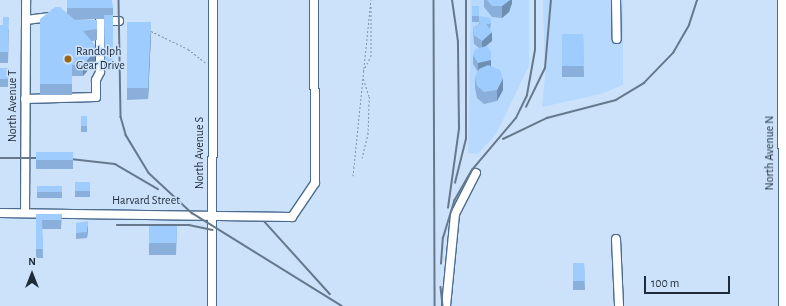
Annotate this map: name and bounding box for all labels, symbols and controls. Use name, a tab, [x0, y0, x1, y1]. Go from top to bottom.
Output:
place label: Randolph Gear Drive	[76, 45, 125, 73]
marker: Randolph Gear Drive	[63, 54, 73, 64]
street label: North Avenue T	[6, 70, 20, 142]
street label: North Avenue N	[763, 116, 777, 190]
street label: North Avenue S	[193, 117, 207, 189]
street label: Harvard Street	[112, 194, 180, 208]
north arrow	[12, 254, 52, 294]
text: N	[28, 256, 36, 267]
scale bar	[646, 268, 732, 294]
text: 100 m	[651, 277, 679, 289]

